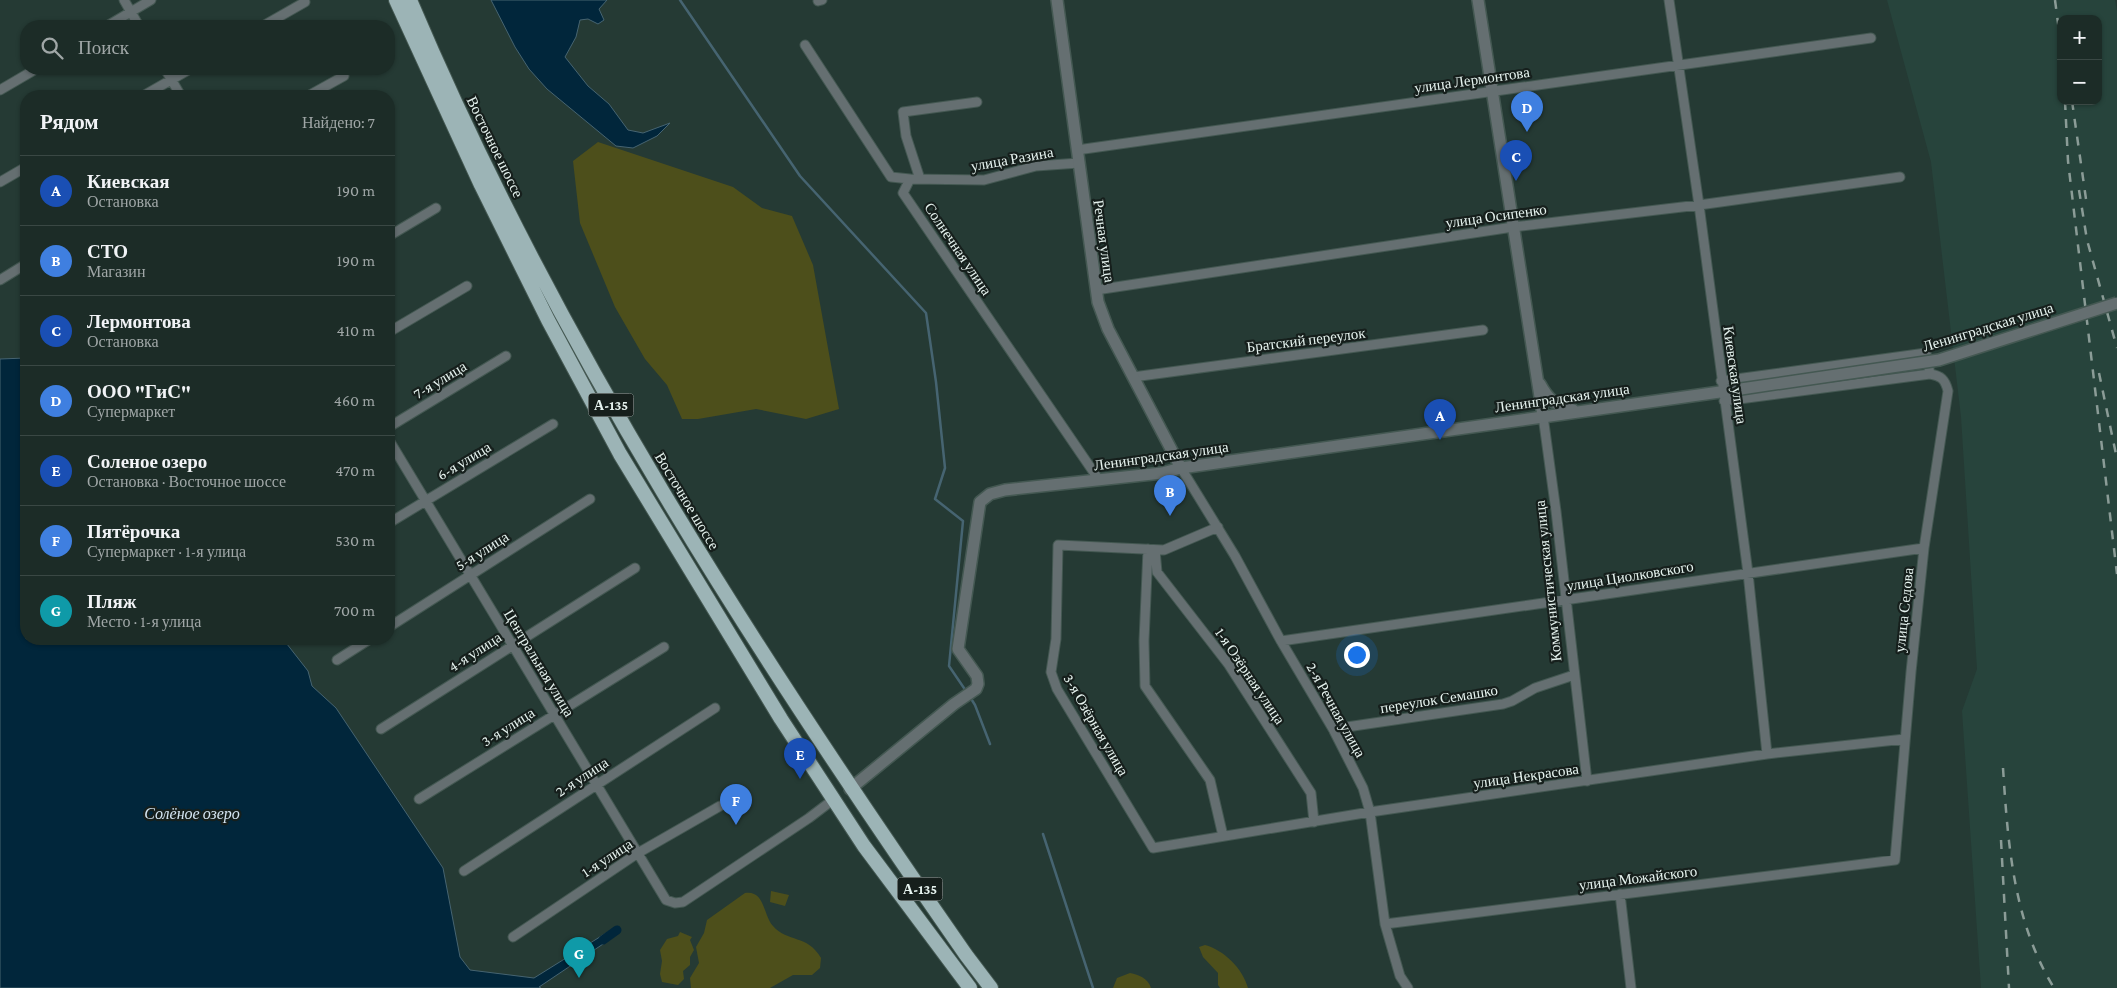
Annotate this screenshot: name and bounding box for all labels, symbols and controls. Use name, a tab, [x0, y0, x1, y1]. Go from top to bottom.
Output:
map controls	[2057, 15, 2102, 105]
button: +	[2057, 15, 2102, 60]
search box	[20, 20, 395, 75]
icon: search	[38, 34, 66, 62]
text: Поиск	[78, 37, 129, 58]
button: −	[2057, 60, 2102, 105]
street label: улица Лермонтова	[1413, 64, 1531, 96]
pin: D	[1511, 91, 1543, 132]
street label: Восточное шоссе	[464, 94, 527, 200]
text: Рядом	[40, 110, 99, 134]
text: Найдено: 7	[302, 114, 375, 131]
pin: C	[1500, 140, 1532, 181]
street label: улица Разина	[969, 144, 1055, 174]
text: Киевская	[87, 171, 170, 192]
text: A	[51, 182, 61, 199]
text: 190 m	[337, 182, 375, 199]
text: Остановка	[87, 193, 159, 210]
street label: Речная улица	[1090, 199, 1118, 284]
street label: Солнечная улица	[921, 200, 995, 299]
street label: улица Осипенко	[1444, 201, 1548, 231]
text: СТО	[87, 241, 128, 262]
text: B	[51, 252, 61, 269]
text: 190 m	[337, 252, 375, 269]
text: Магазин	[87, 263, 145, 280]
street label: Ленинградская улица	[1921, 299, 2056, 355]
text: Лермонтова	[87, 311, 191, 332]
text: C	[51, 322, 61, 339]
text: 410 m	[337, 322, 375, 339]
street label: Братский переулок	[1246, 325, 1367, 355]
street label: Киевская улица	[1720, 325, 1750, 425]
text: Остановка	[87, 333, 159, 350]
street label: 7-я улица	[411, 358, 470, 402]
text: ООО "ГиС"	[87, 381, 191, 402]
street label: Ленинградская улица	[1494, 381, 1631, 415]
text: D	[50, 392, 62, 409]
text: 460 m	[334, 392, 375, 409]
road number: А-135	[588, 394, 634, 416]
pin: A	[1424, 399, 1456, 440]
text: Супермаркет	[87, 403, 175, 420]
street label: 6-я улица	[434, 439, 494, 483]
street label: Ленинградская улица	[1093, 439, 1230, 473]
street label: Восточное шоссе	[652, 450, 722, 553]
text: Соленое озеро	[87, 451, 207, 472]
text: E	[51, 462, 61, 479]
text: 470 m	[335, 462, 375, 479]
text: Остановка · Восточное шоссе	[87, 473, 286, 490]
pin: B	[1154, 475, 1186, 516]
street label: Коммунистическая улица	[1532, 499, 1564, 662]
text: Пятёрочка	[87, 521, 180, 542]
street label: 5-я улица	[453, 528, 512, 573]
text: F	[52, 532, 60, 549]
text: 530 m	[335, 532, 375, 549]
text: Супермаркет · 1-я улица	[87, 543, 246, 560]
street label: улица Циолковского	[1565, 558, 1695, 594]
street label: улица Седова	[1892, 566, 1916, 653]
text: Пляж	[87, 591, 137, 612]
text: G	[51, 602, 61, 619]
text: 700 m	[334, 602, 375, 619]
street label: Центральная улица	[501, 606, 578, 720]
text: Место · 1-я улица	[87, 613, 201, 630]
street label: 1-я Озёрная улица	[1212, 625, 1288, 727]
street label: 4-я улица	[446, 629, 505, 675]
your location	[1344, 642, 1370, 668]
street label: 2-я Речная улица	[1303, 660, 1369, 760]
street label: 3-я Озёрная улица	[1060, 671, 1132, 779]
street label: переулок Семашко	[1379, 682, 1499, 716]
street label: 3-я улица	[479, 704, 538, 750]
pin: E	[784, 738, 816, 779]
street label: 2-я улица	[553, 754, 612, 800]
street label: улица Некрасова	[1472, 761, 1580, 791]
pin: F	[720, 784, 752, 825]
water label: Солёное озеро	[144, 805, 240, 823]
street label: 1-я улица	[579, 836, 636, 880]
street label: улица Можайского	[1578, 863, 1698, 893]
road number: А-135	[898, 878, 942, 901]
pin: G	[563, 937, 595, 978]

